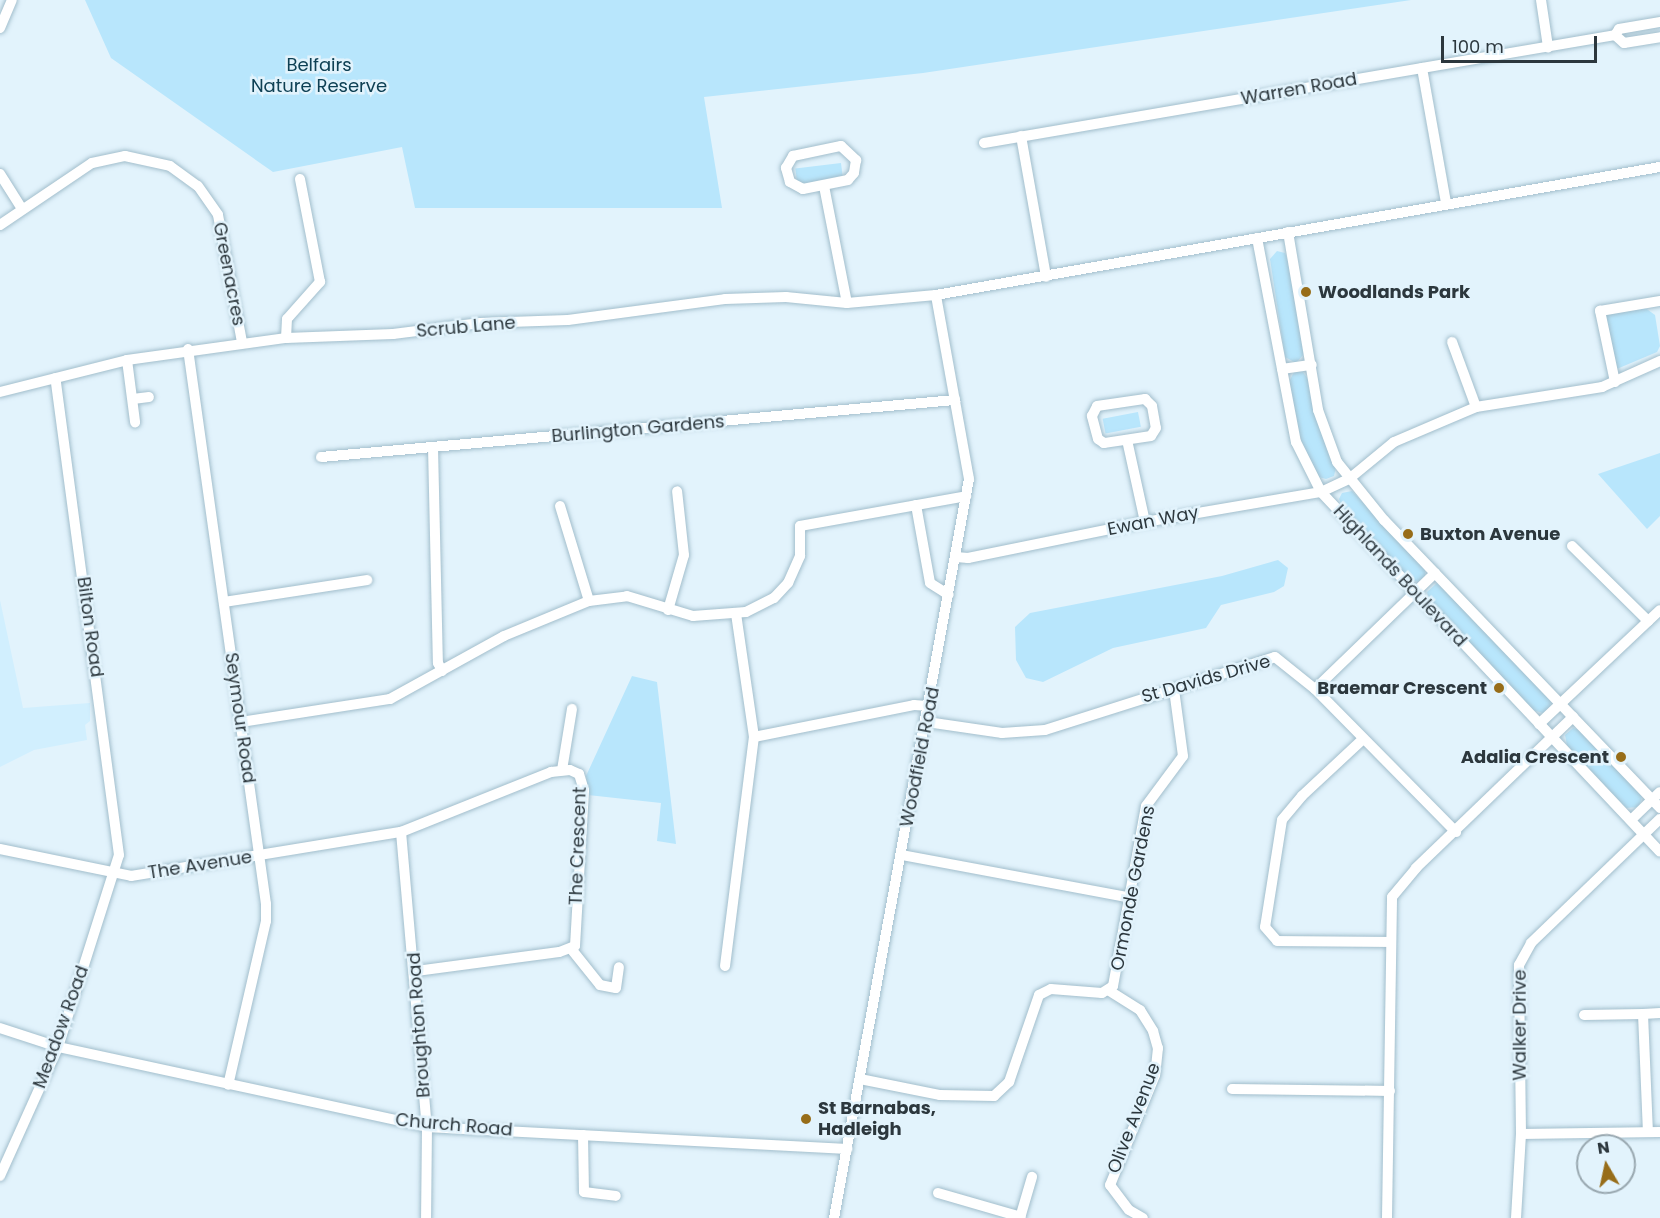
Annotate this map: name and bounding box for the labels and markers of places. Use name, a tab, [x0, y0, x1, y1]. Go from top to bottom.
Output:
place label: Woodlands Park	[1318, 281, 1470, 303]
marker: Woodlands Park	[1299, 285, 1313, 299]
place label: Buxton Avenue	[1420, 523, 1560, 545]
marker: Buxton Avenue	[1401, 527, 1415, 541]
place label: Braemar Crescent	[1317, 677, 1487, 699]
marker: Braemar Crescent	[1492, 681, 1506, 695]
place label: Adalia Crescent	[1461, 746, 1609, 768]
marker: Adalia Crescent	[1614, 750, 1628, 764]
place label: St Barnabas, Hadleigh	[818, 1098, 936, 1140]
marker: St Barnabas, Hadleigh	[799, 1112, 813, 1126]

